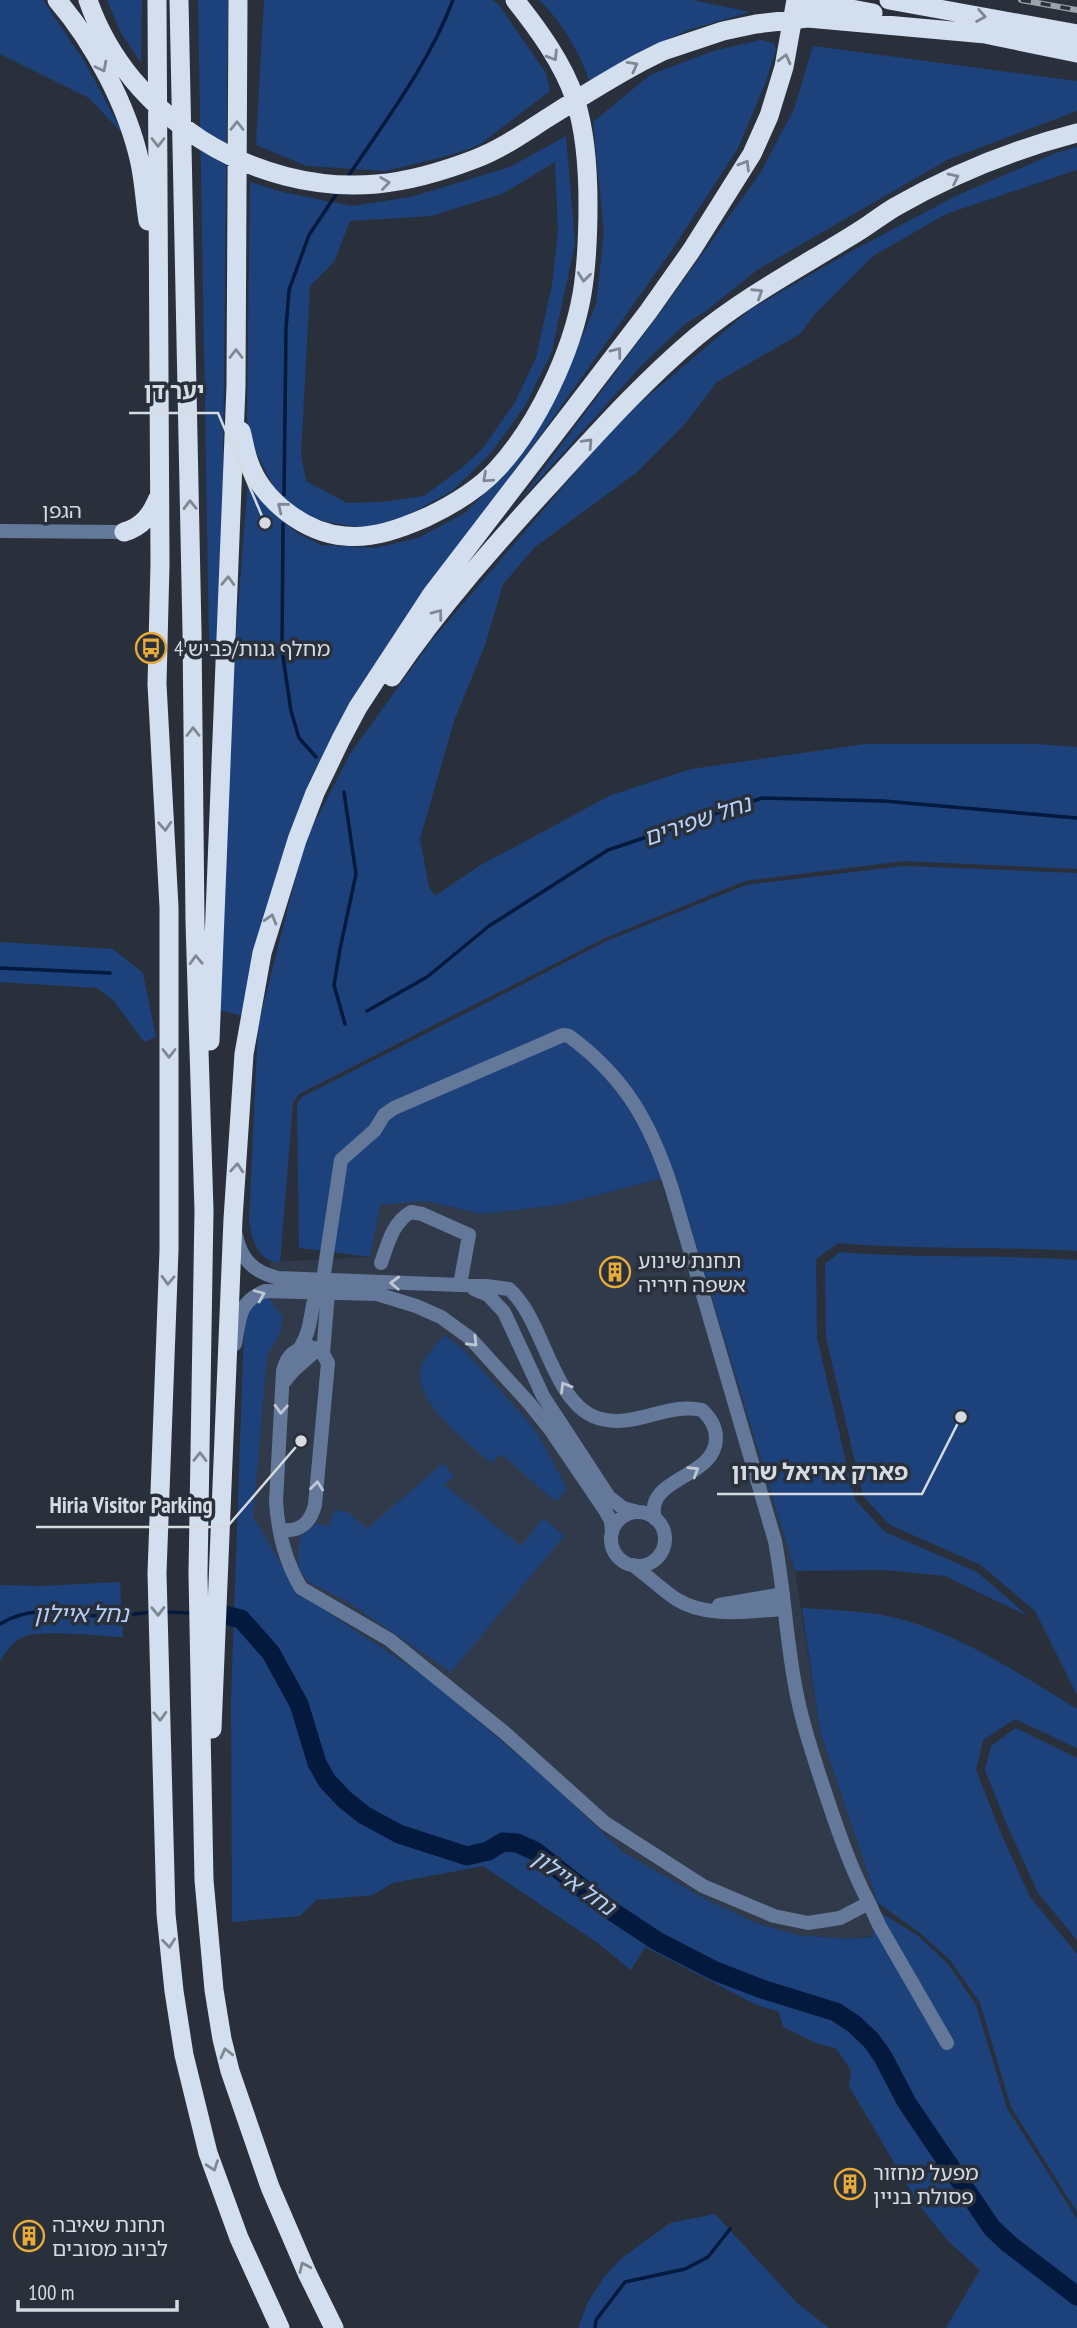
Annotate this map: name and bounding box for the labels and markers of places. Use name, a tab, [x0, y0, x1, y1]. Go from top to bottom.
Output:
callout: יער דן	[129, 369, 218, 413]
bus stop icon: מחלף גנות/כביש 4	[134, 631, 168, 665]
place label: מחלף גנות/כביש 4	[174, 635, 331, 662]
place label: תחנת שינוע אשפה חיריה	[638, 1247, 746, 1298]
building icon: תחנת שינוע אשפה חיריה	[598, 1255, 632, 1289]
callout: פארק אריאל שרון	[717, 1450, 922, 1494]
callout: Hiria Visitor Parking	[36, 1483, 227, 1527]
place label: מפעל מחזור פסולת בניין	[873, 2159, 979, 2210]
building icon: מפעל מחזור פסולת בניין	[833, 2167, 867, 2201]
place label: תחנת שאיבה לביוב מסובים	[52, 2211, 168, 2262]
building icon: תחנת שאיבה לביוב מסובים	[12, 2219, 46, 2253]

